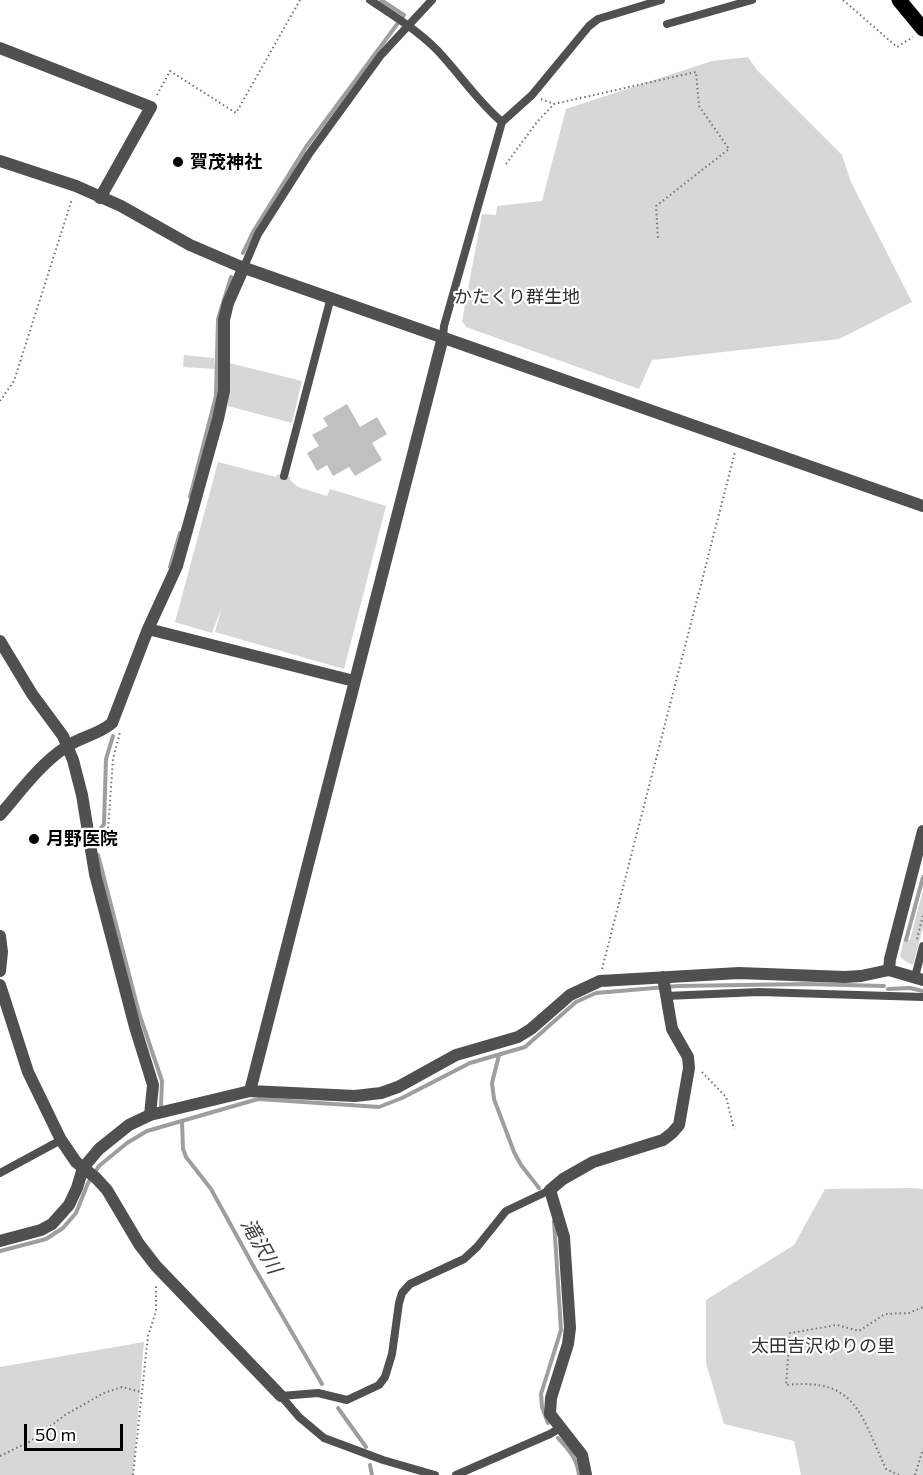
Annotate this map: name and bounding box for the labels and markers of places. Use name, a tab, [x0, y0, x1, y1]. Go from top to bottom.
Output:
place label: 賀茂神社	[190, 151, 262, 173]
marker: 賀茂神社	[171, 155, 185, 169]
place label: 月野医院	[46, 828, 118, 850]
marker: 月野医院	[27, 832, 41, 846]

